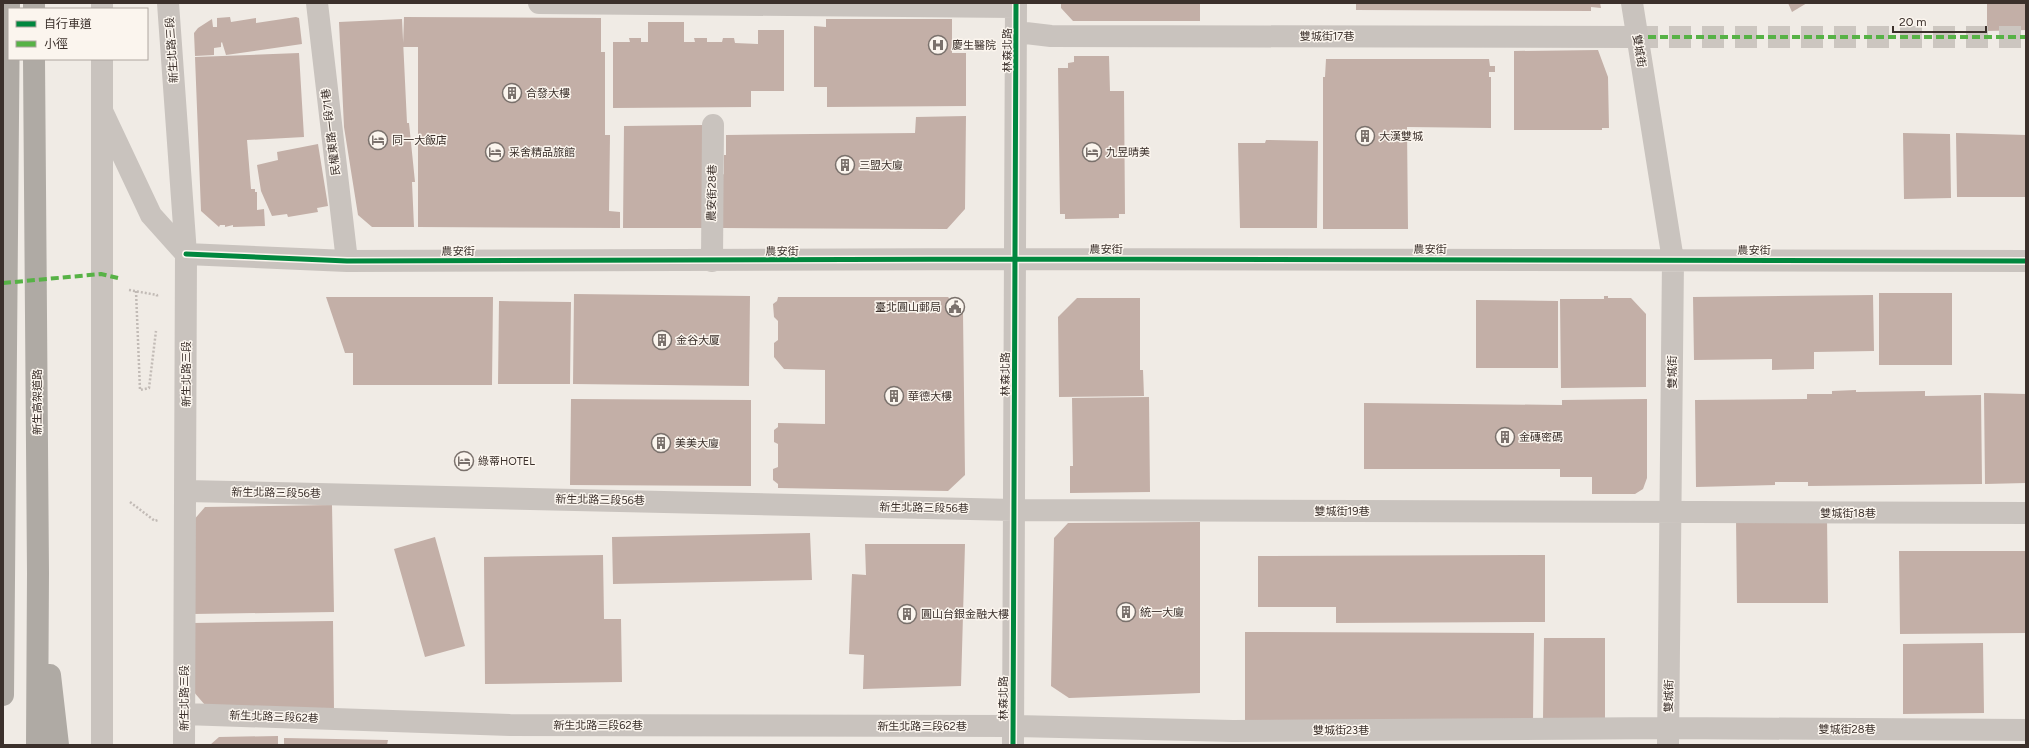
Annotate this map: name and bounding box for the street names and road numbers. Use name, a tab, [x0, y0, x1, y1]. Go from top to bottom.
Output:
street label: 新生北路三段	[163, 17, 181, 83]
street label: 林森北路	[1001, 28, 1014, 72]
street label: 雙城街17巷	[1300, 30, 1354, 43]
street label: 雙城街	[1630, 34, 1648, 68]
street label: 民權東路一段71巷	[319, 88, 343, 176]
street label: 農安街28巷	[705, 164, 719, 222]
street label: 農安街	[1090, 243, 1123, 256]
street label: 農安街	[1414, 243, 1447, 256]
street label: 農安街	[1738, 244, 1771, 257]
street label: 農安街	[442, 245, 475, 258]
street label: 農安街	[766, 245, 799, 258]
street label: 新生北路三段	[180, 341, 193, 407]
street label: 林森北路	[999, 352, 1012, 396]
street label: 雙城街	[1666, 356, 1679, 389]
street label: 新生高架道路	[31, 369, 44, 435]
street label: 新生北路三段56巷	[231, 486, 321, 500]
street label: 新生北路三段56巷	[555, 493, 645, 507]
street label: 新生北路三段56巷	[879, 501, 969, 515]
street label: 雙城街19巷	[1315, 505, 1369, 518]
street label: 雙城街18巷	[1820, 507, 1876, 520]
street label: 新生北路三段	[178, 665, 191, 731]
street label: 林森北路	[997, 676, 1010, 720]
street label: 雙城街	[1662, 679, 1676, 713]
street label: 新生北路三段62巷	[229, 709, 319, 725]
street label: 新生北路三段62巷	[553, 719, 643, 732]
street label: 新生北路三段62巷	[877, 720, 967, 733]
street label: 雙城街28巷	[1819, 723, 1875, 736]
street label: 雙城街23巷	[1313, 724, 1369, 737]

